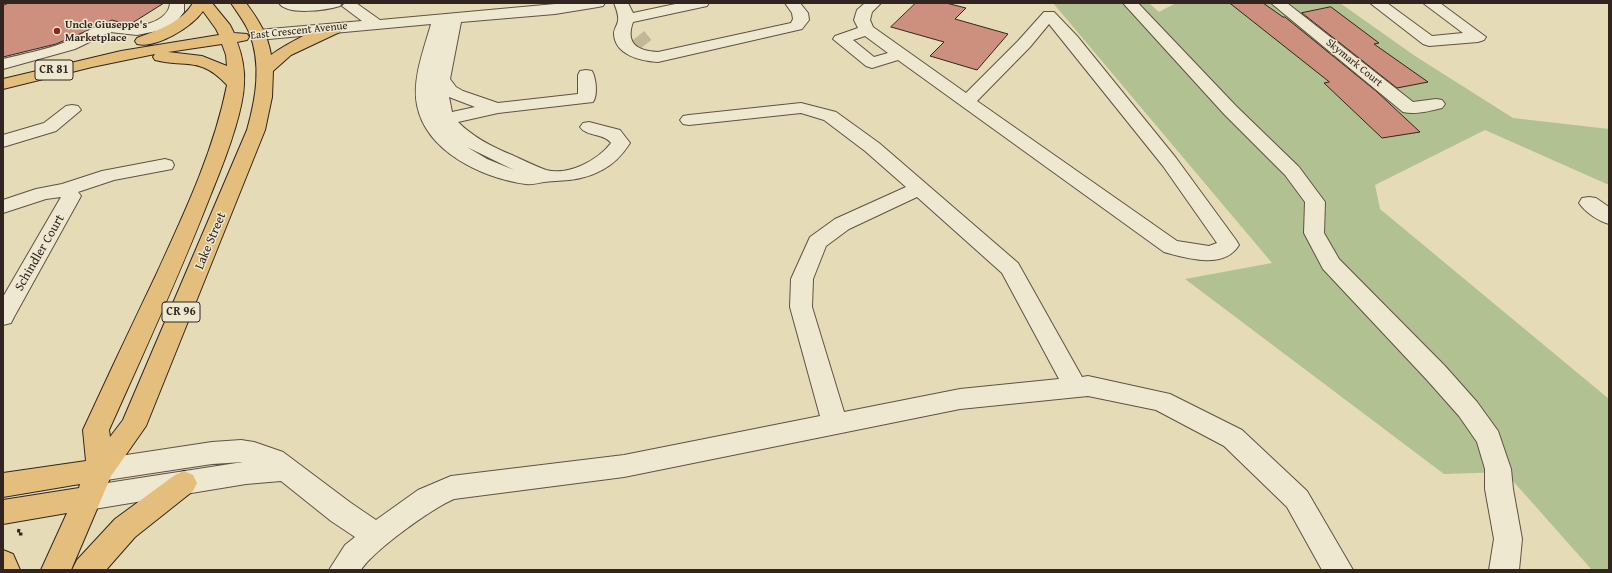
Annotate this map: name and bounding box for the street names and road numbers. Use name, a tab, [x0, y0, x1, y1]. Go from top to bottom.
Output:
street label: East Crescent Avenue	[250, 19, 348, 43]
street label: Skymark Court	[1323, 36, 1385, 90]
road number: CR 81	[35, 60, 73, 80]
street label: Lake Street	[192, 210, 230, 272]
street label: Schindler Court	[12, 212, 68, 294]
road number: CR 96	[162, 302, 200, 322]

